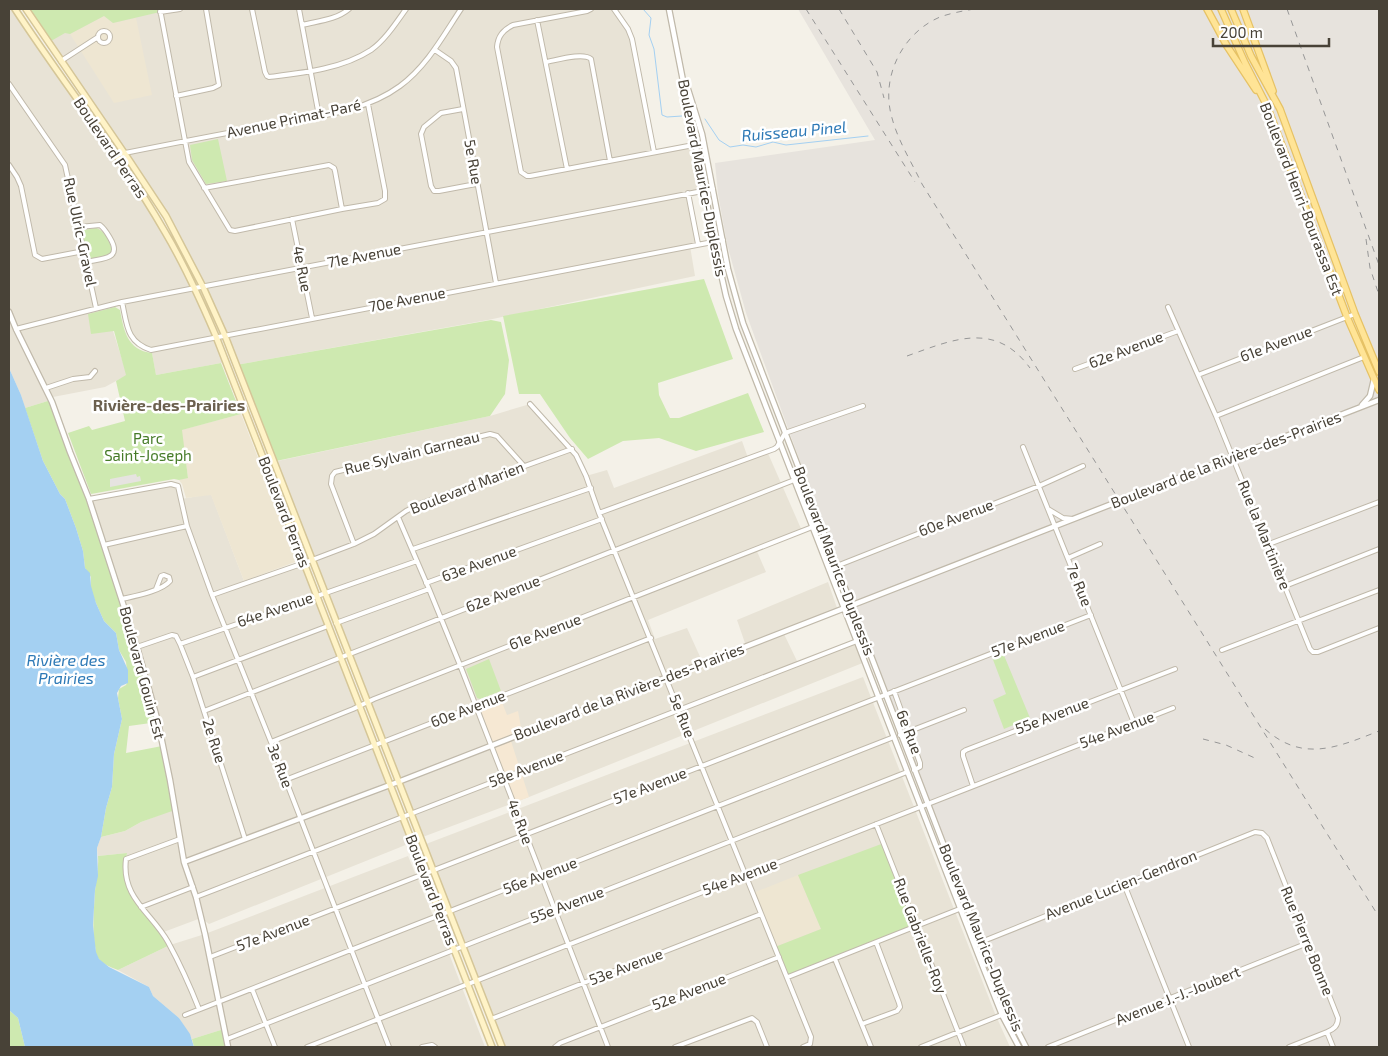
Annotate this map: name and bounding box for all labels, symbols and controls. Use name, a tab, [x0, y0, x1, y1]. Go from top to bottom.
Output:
scale bar	[1213, 15, 1329, 47]
text: 200 m	[1220, 23, 1263, 41]
street label: Boulevard Maurice-Duplessis	[675, 78, 731, 278]
street label: Boulevard Perras	[71, 94, 151, 201]
street label: Avenue Primat-Paré	[225, 95, 363, 141]
street label: Boulevard Henri-Bourassa Est	[1257, 100, 1347, 298]
water label: Ruisseau Pinel	[741, 116, 847, 145]
street label: 5e Rue	[461, 138, 487, 186]
street label: Rue Ulric-Gravel	[61, 176, 101, 289]
street label: 71e Avenue	[325, 239, 402, 271]
street label: 4e Rue	[290, 244, 316, 293]
street label: 70e Avenue	[367, 283, 447, 315]
street label: 61e Avenue	[1237, 321, 1314, 365]
street label: 62e Avenue	[1086, 327, 1165, 372]
district label: Rivière-des-Prairies	[93, 395, 245, 414]
street label: Boulevard de la Rivière-des-Prairies	[1108, 407, 1343, 511]
street label: Rue Sylvain Garneau	[342, 427, 481, 478]
park label: Parc Saint-Joseph	[104, 429, 192, 464]
street label: Boulevard Perras	[255, 454, 314, 570]
street label: Boulevard Marien	[407, 457, 526, 517]
street label: Boulevard Maurice-Duplessis	[791, 464, 879, 658]
street label: Rue la Martinière	[1235, 477, 1295, 592]
street label: 60e Avenue	[916, 495, 996, 540]
street label: 63e Avenue	[439, 541, 518, 585]
street label: 7e Rue	[1063, 560, 1097, 609]
street label: 62e Avenue	[463, 571, 542, 616]
street label: 64e Avenue	[234, 588, 315, 630]
street label: Boulevard Gouin Est	[117, 604, 169, 741]
street label: 61e Avenue	[506, 609, 583, 653]
street label: 57e Avenue	[988, 616, 1067, 660]
street label: Boulevard de la Rivière-des-Prairies	[511, 639, 746, 743]
water label: Rivière des Prairies	[26, 650, 106, 687]
street label: 60e Avenue	[428, 686, 508, 731]
street label: 5e Rue	[666, 691, 700, 740]
street label: 55e Avenue	[1012, 693, 1091, 737]
street label: 6e Rue	[893, 707, 927, 756]
street label: 54e Avenue	[1077, 707, 1157, 752]
street label: 2e Rue	[199, 716, 231, 765]
street label: 3e Rue	[264, 741, 298, 790]
street label: 58e Avenue	[486, 746, 565, 791]
street label: 57e Avenue	[610, 763, 689, 807]
street label: 4e Rue	[504, 797, 538, 847]
street label: Boulevard Perras	[402, 832, 461, 948]
street label: Boulevard Maurice-Duplessis	[936, 841, 1028, 1034]
street label: Avenue Lucien-Gendron	[1042, 845, 1199, 923]
street label: 56e Avenue	[500, 853, 579, 897]
street label: 54e Avenue	[700, 854, 780, 899]
street label: Rue Gabrielle-Roy	[891, 875, 951, 996]
street label: 55e Avenue	[527, 882, 606, 926]
street label: Rue Pierre Bonne	[1278, 883, 1338, 998]
street label: 57e Avenue	[233, 910, 312, 954]
street label: 53e Avenue	[586, 944, 665, 988]
street label: Avenue J.-J.-Joubert	[1113, 962, 1243, 1028]
street label: 52e Avenue	[649, 969, 728, 1013]

